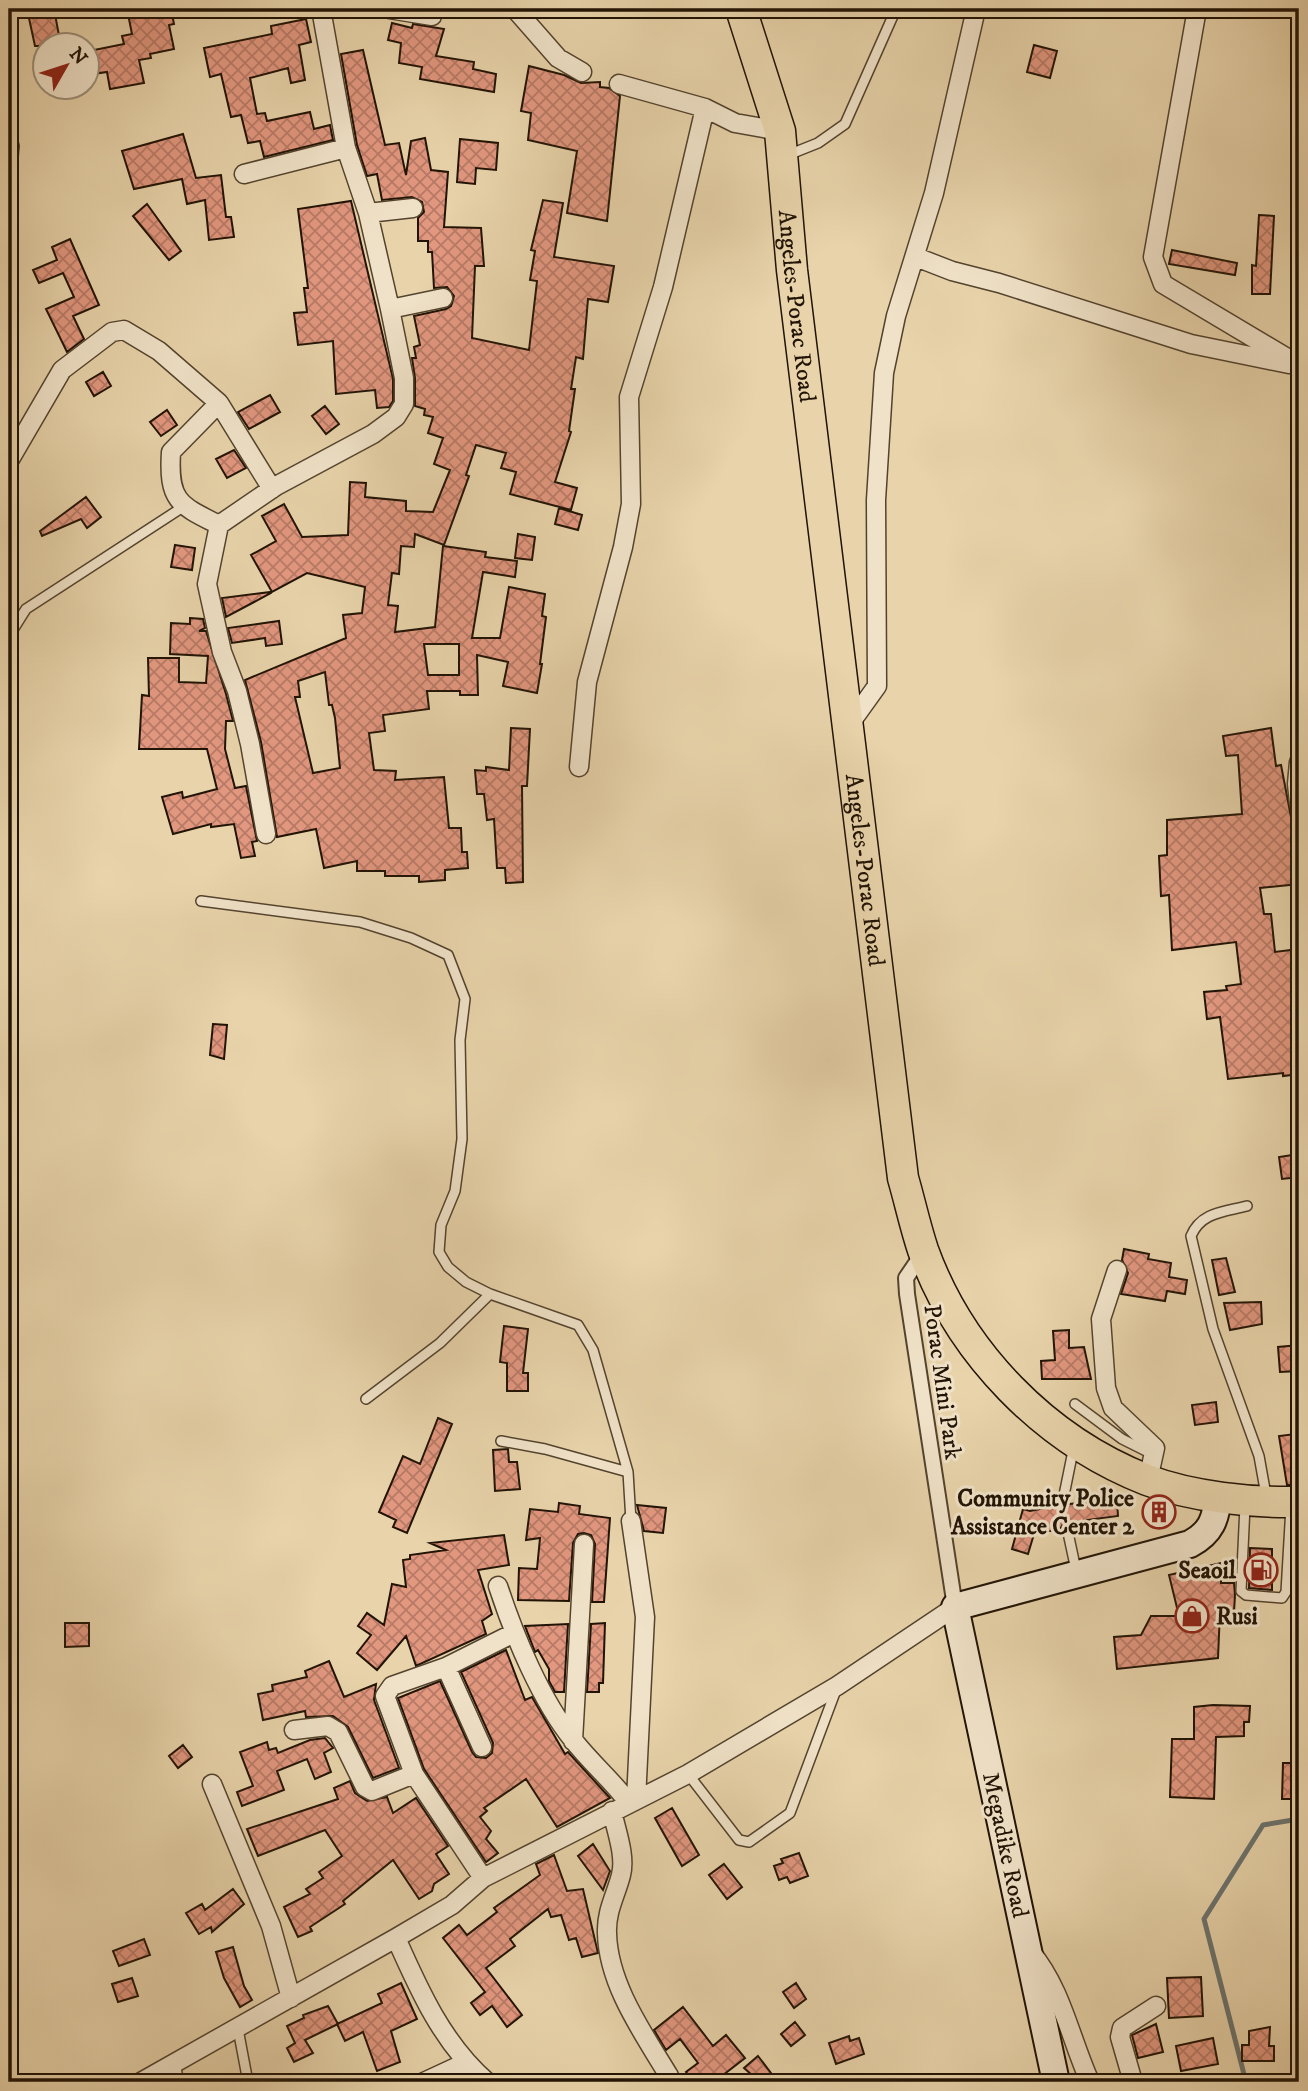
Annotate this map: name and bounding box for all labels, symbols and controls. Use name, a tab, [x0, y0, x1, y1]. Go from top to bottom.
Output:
north arrow	[32, 32, 102, 102]
text: N	[64, 43, 92, 70]
street label: Angeles-Porac Road	[771, 209, 822, 404]
street label: Angeles-Porac Road	[838, 772, 891, 968]
street label: Porac Mini Park	[916, 1303, 968, 1462]
place label: Community Police Assistance Center 2	[950, 1484, 1135, 1542]
building icon: Community Police Assistance Center 2	[1140, 1493, 1178, 1531]
fuel station icon: Seaoil	[1242, 1551, 1280, 1589]
place label: Seaoil	[1178, 1556, 1237, 1586]
shop icon: Rusi	[1173, 1597, 1211, 1635]
place label: Rusi	[1216, 1602, 1258, 1632]
street label: Megadike Road	[975, 1770, 1035, 1921]

